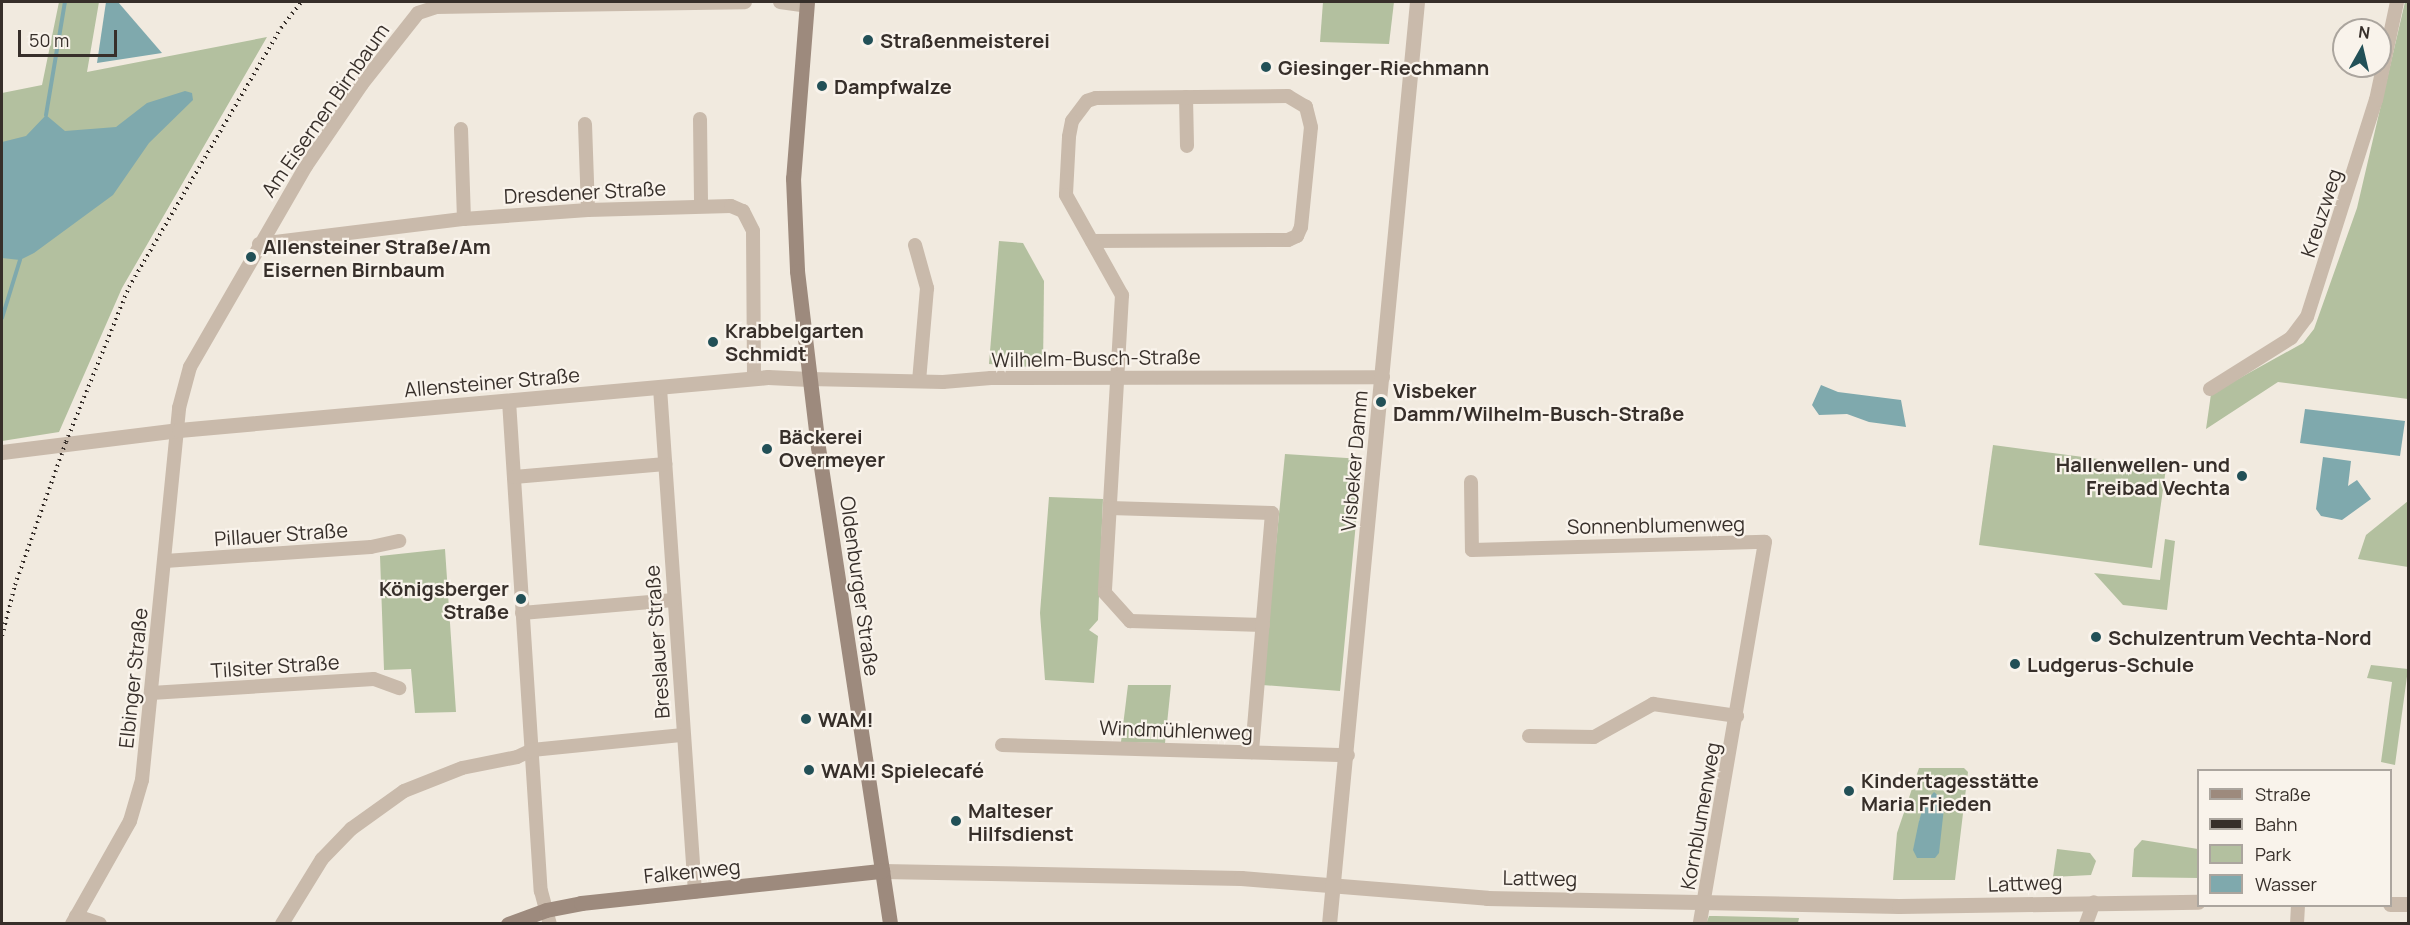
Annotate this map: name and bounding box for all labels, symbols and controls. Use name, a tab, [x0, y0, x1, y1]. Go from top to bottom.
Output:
scale bar	[21, 18, 120, 56]
north arrow	[2332, 18, 2392, 78]
street label: Am Eisernen Birnbaum	[256, 19, 394, 201]
text: N	[2357, 20, 2371, 44]
text: 50 m	[29, 28, 69, 52]
place label: Straßenmeisterei	[880, 28, 1050, 52]
marker: Straßenmeisterei	[861, 33, 875, 47]
place label: Giesinger-Riechmann	[1278, 55, 1489, 79]
marker: Giesinger-Riechmann	[1259, 60, 1273, 74]
place label: Dampfwalze	[834, 74, 952, 98]
marker: Dampfwalze	[815, 79, 829, 93]
street label: Kreuzweg	[2295, 166, 2347, 260]
street label: Dresdener Straße	[503, 176, 667, 208]
place label: Allensteiner Straße/Am Eisernen Birnbaum	[263, 234, 491, 281]
marker: Allensteiner Straße/Am Eisernen Birnbaum	[244, 250, 258, 264]
place label: Krabbelgarten Schmidt	[725, 318, 864, 365]
marker: Krabbelgarten Schmidt	[706, 335, 720, 349]
street label: Wilhelm-Busch-Straße	[991, 344, 1201, 372]
street label: Allensteiner Straße	[403, 362, 581, 402]
place label: Visbeker Damm/Wilhelm-Busch-Straße	[1393, 378, 1684, 425]
street label: Visbeker Damm	[1336, 389, 1372, 533]
marker: Visbeker Damm/Wilhelm-Busch-Straße	[1374, 395, 1388, 409]
place label: Bäckerei Overmeyer	[779, 425, 885, 472]
marker: Bäckerei Overmeyer	[760, 442, 774, 456]
place label: Hallenwellen- und Freibad Vechta	[2056, 452, 2230, 499]
marker: Hallenwellen- und Freibad Vechta	[2235, 469, 2249, 483]
street label: Oldenburger Straße	[835, 494, 885, 678]
street label: Sonnenblumenweg	[1567, 511, 1745, 539]
street label: Pillauer Straße	[213, 517, 349, 551]
street label: Breslauer Straße	[640, 564, 674, 720]
place label: Königsberger Straße	[379, 576, 509, 623]
marker: Königsberger Straße	[514, 592, 528, 606]
street label: Elbinger Straße	[114, 607, 152, 749]
place label: Schulzentrum Vechta-Nord	[2108, 625, 2372, 649]
marker: Schulzentrum Vechta-Nord	[2089, 630, 2103, 644]
street label: Tilsiter Straße	[210, 650, 340, 682]
place label: Ludgerus-Schule	[2027, 652, 2194, 676]
marker: Ludgerus-Schule	[2008, 657, 2022, 671]
place label: WAM!	[818, 707, 874, 731]
marker: WAM!	[799, 712, 813, 726]
street label: Windmühlenweg	[1099, 715, 1253, 745]
street label: Kornblumenweg	[1675, 741, 1725, 891]
place label: WAM! Spielecafé	[821, 758, 984, 782]
marker: WAM! Spielecafé	[802, 763, 816, 777]
place label: Kindertagesstätte Maria Frieden	[1861, 768, 2039, 815]
legend	[2197, 769, 2392, 907]
text: Straße	[2255, 782, 2311, 806]
marker: Kindertagesstätte Maria Frieden	[1842, 784, 1856, 798]
place label: Malteser Hilfsdienst	[968, 798, 1074, 845]
text: Bahn	[2255, 812, 2297, 836]
marker: Malteser Hilfsdienst	[949, 814, 963, 828]
text: Park	[2255, 842, 2291, 866]
street label: Falkenweg	[643, 854, 741, 888]
street label: Lattweg	[1502, 865, 1578, 891]
street label: Lattweg	[1987, 870, 2063, 896]
text: Wasser	[2255, 872, 2317, 896]

